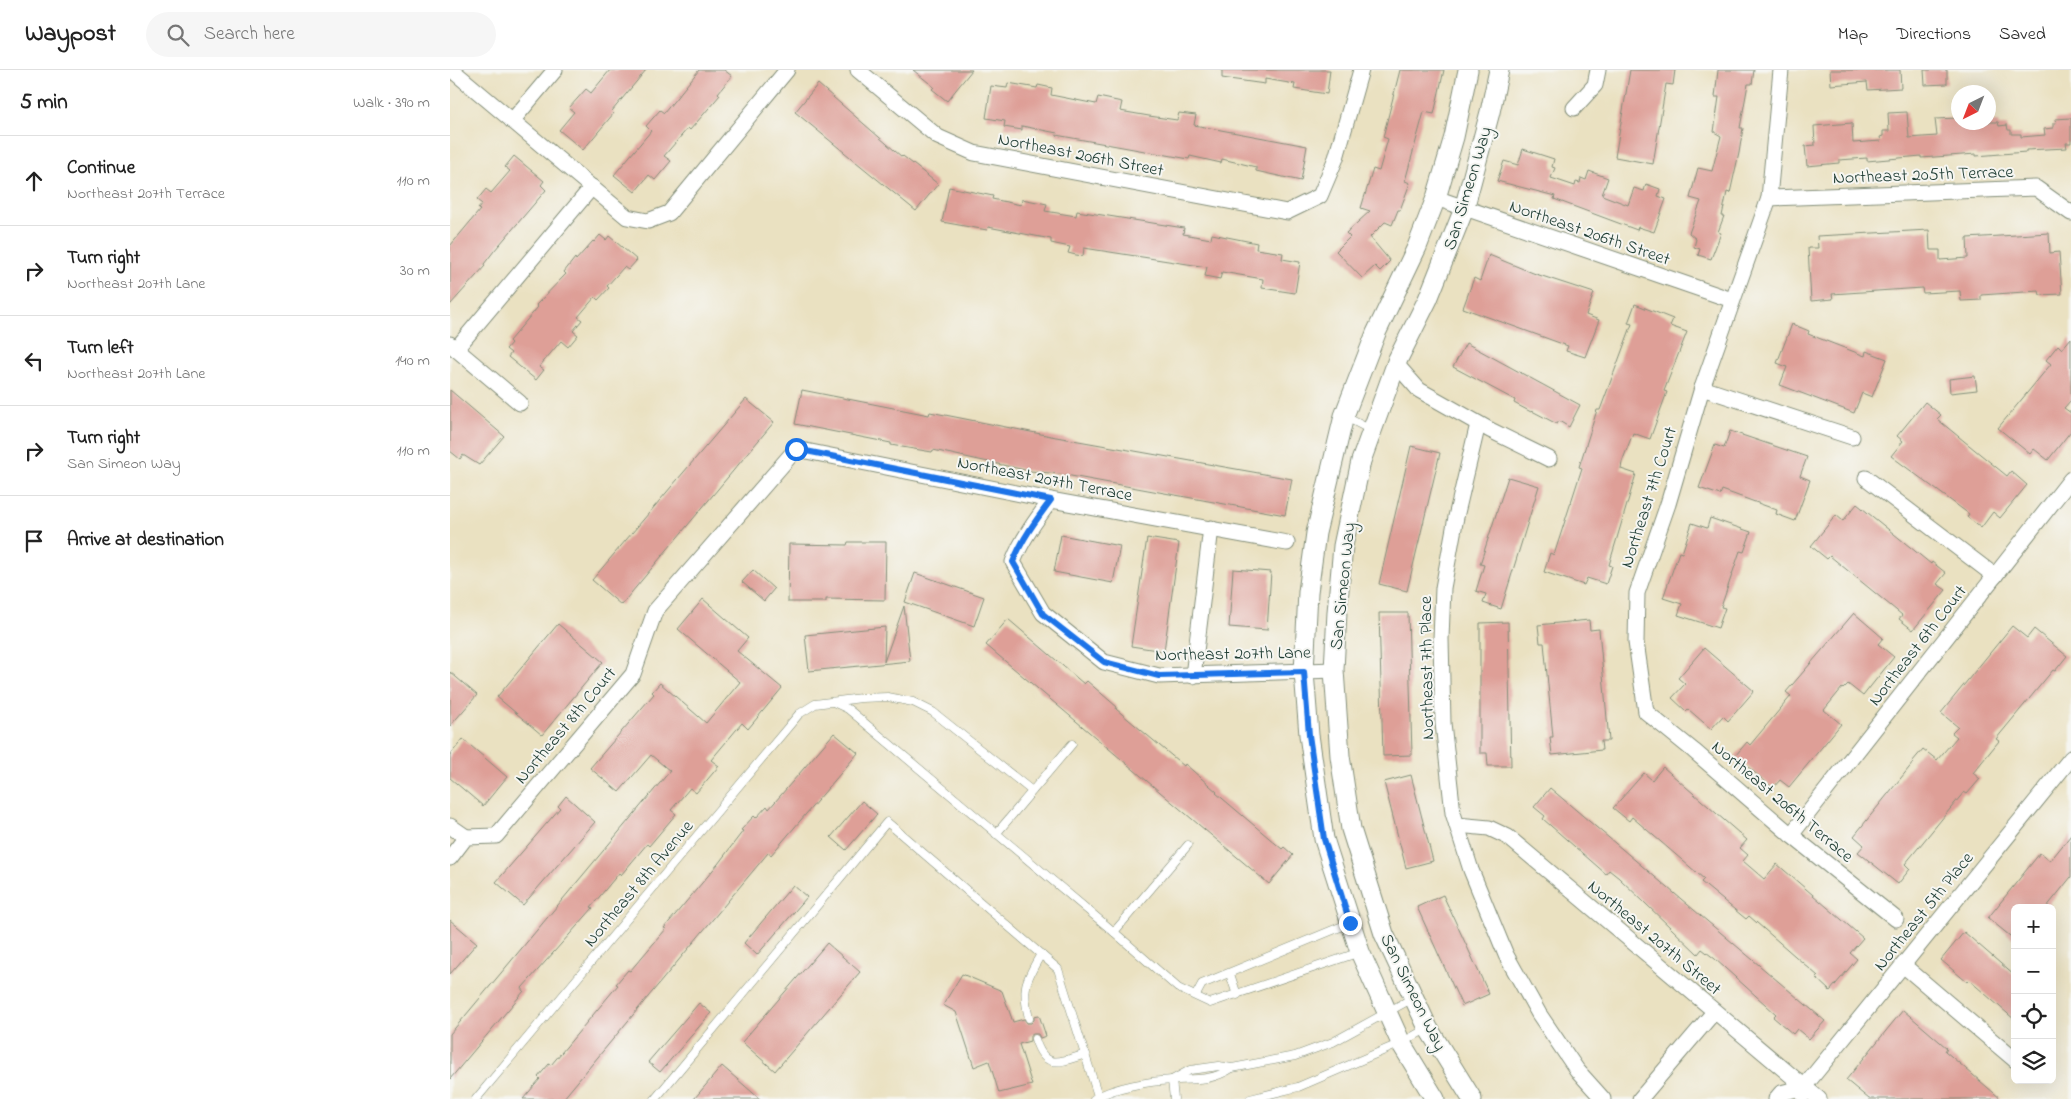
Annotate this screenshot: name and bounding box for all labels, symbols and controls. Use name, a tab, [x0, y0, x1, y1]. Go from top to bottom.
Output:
search box	[146, 12, 496, 57]
text: Waypost	[25, 17, 116, 52]
icon: search	[164, 21, 192, 49]
text: Search here	[204, 21, 295, 48]
text: Map	[1838, 22, 1868, 48]
text: Directions	[1896, 22, 1971, 48]
text: Saved	[1999, 22, 2046, 48]
north arrow	[1951, 85, 1996, 130]
text: 5 min	[20, 88, 68, 118]
text: Walk · 390 m	[353, 91, 430, 115]
street label: San Simeon Way	[1438, 124, 1500, 254]
street label: Northeast 206th Street	[996, 127, 1166, 185]
text: Continue	[67, 155, 135, 182]
street label: Northeast 205th Terrace	[1832, 160, 2015, 192]
icon: ahead	[20, 167, 48, 195]
text: 110 m	[396, 169, 430, 193]
text: Northeast 207th Terrace	[67, 182, 225, 206]
street label: Northeast 206th Street	[1506, 194, 1673, 274]
text: Turn right	[67, 245, 140, 272]
icon: right	[20, 257, 48, 285]
text: 30 m	[400, 259, 430, 283]
text: Northeast 207th Lane	[67, 272, 205, 296]
text: Turn left	[67, 335, 134, 362]
icon: left	[20, 347, 48, 375]
text: 140 m	[395, 349, 430, 373]
text: Northeast 207th Lane	[67, 362, 205, 386]
street label: Northeast 7th Court	[1615, 424, 1685, 571]
text: Turn right	[67, 425, 140, 452]
icon: right	[20, 437, 48, 465]
route start	[785, 438, 808, 461]
text: 110 m	[396, 439, 430, 463]
street label: Northeast 207th Terrace	[955, 450, 1135, 510]
text: San Simeon Way	[67, 452, 181, 476]
street label: San Simeon Way	[1324, 521, 1364, 651]
icon: arrive	[20, 527, 48, 555]
text: Arrive at destination	[67, 527, 224, 554]
street label: Northeast 6th Court	[1863, 580, 1974, 712]
street label: Northeast 7th Place	[1414, 595, 1442, 740]
street label: Northeast 207th Lane	[1155, 641, 1312, 669]
street label: Northeast 8th Court	[510, 662, 623, 791]
street label: Northeast 206th Terrace	[1705, 735, 1859, 870]
street label: Northeast 8th Avenue	[579, 814, 701, 953]
street label: Northeast 5th Place	[1868, 846, 1981, 977]
street label: Northeast 207th Street	[1581, 875, 1726, 1002]
map controls	[2011, 904, 2056, 1084]
button: +	[2011, 904, 2056, 949]
route end	[1339, 912, 1362, 935]
street label: San Simeon Way	[1372, 930, 1452, 1056]
button: −	[2011, 949, 2056, 994]
button: locate	[2011, 994, 2056, 1039]
button: layers	[2011, 1039, 2056, 1084]

